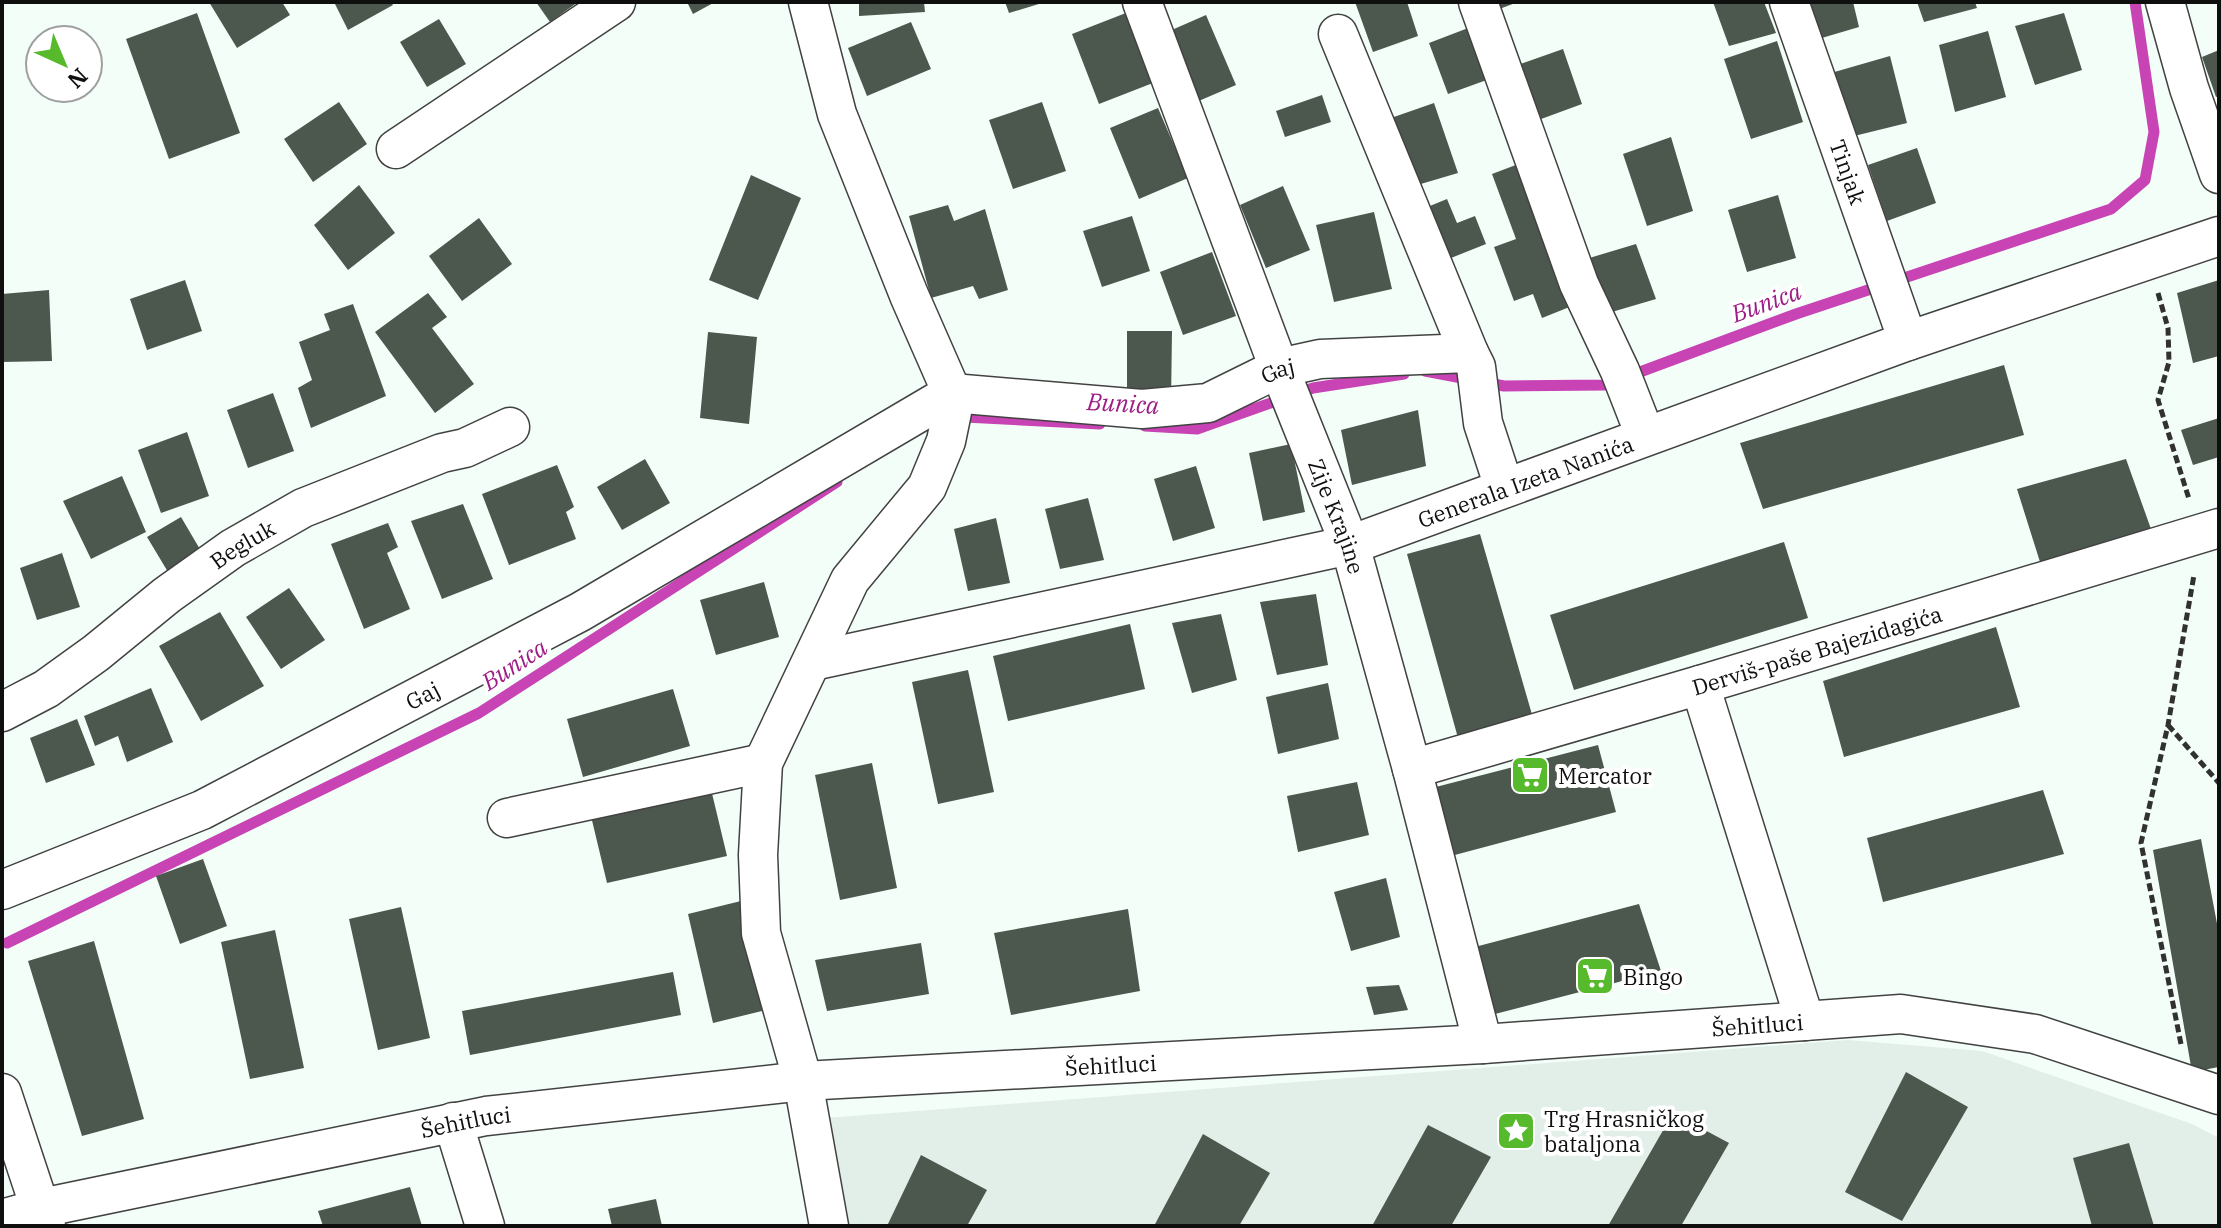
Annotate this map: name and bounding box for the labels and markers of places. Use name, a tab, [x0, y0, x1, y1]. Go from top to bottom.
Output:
supermarket icon: Mercator	[1509, 754, 1551, 796]
place label: Mercator	[1558, 761, 1652, 790]
supermarket icon: Bingo	[1574, 955, 1616, 997]
place label: Bingo	[1623, 962, 1683, 991]
place label: Trg Hrasničkog bataljona	[1544, 1104, 1704, 1158]
place icon: Trg Hrasničkog bataljona	[1495, 1110, 1537, 1152]

